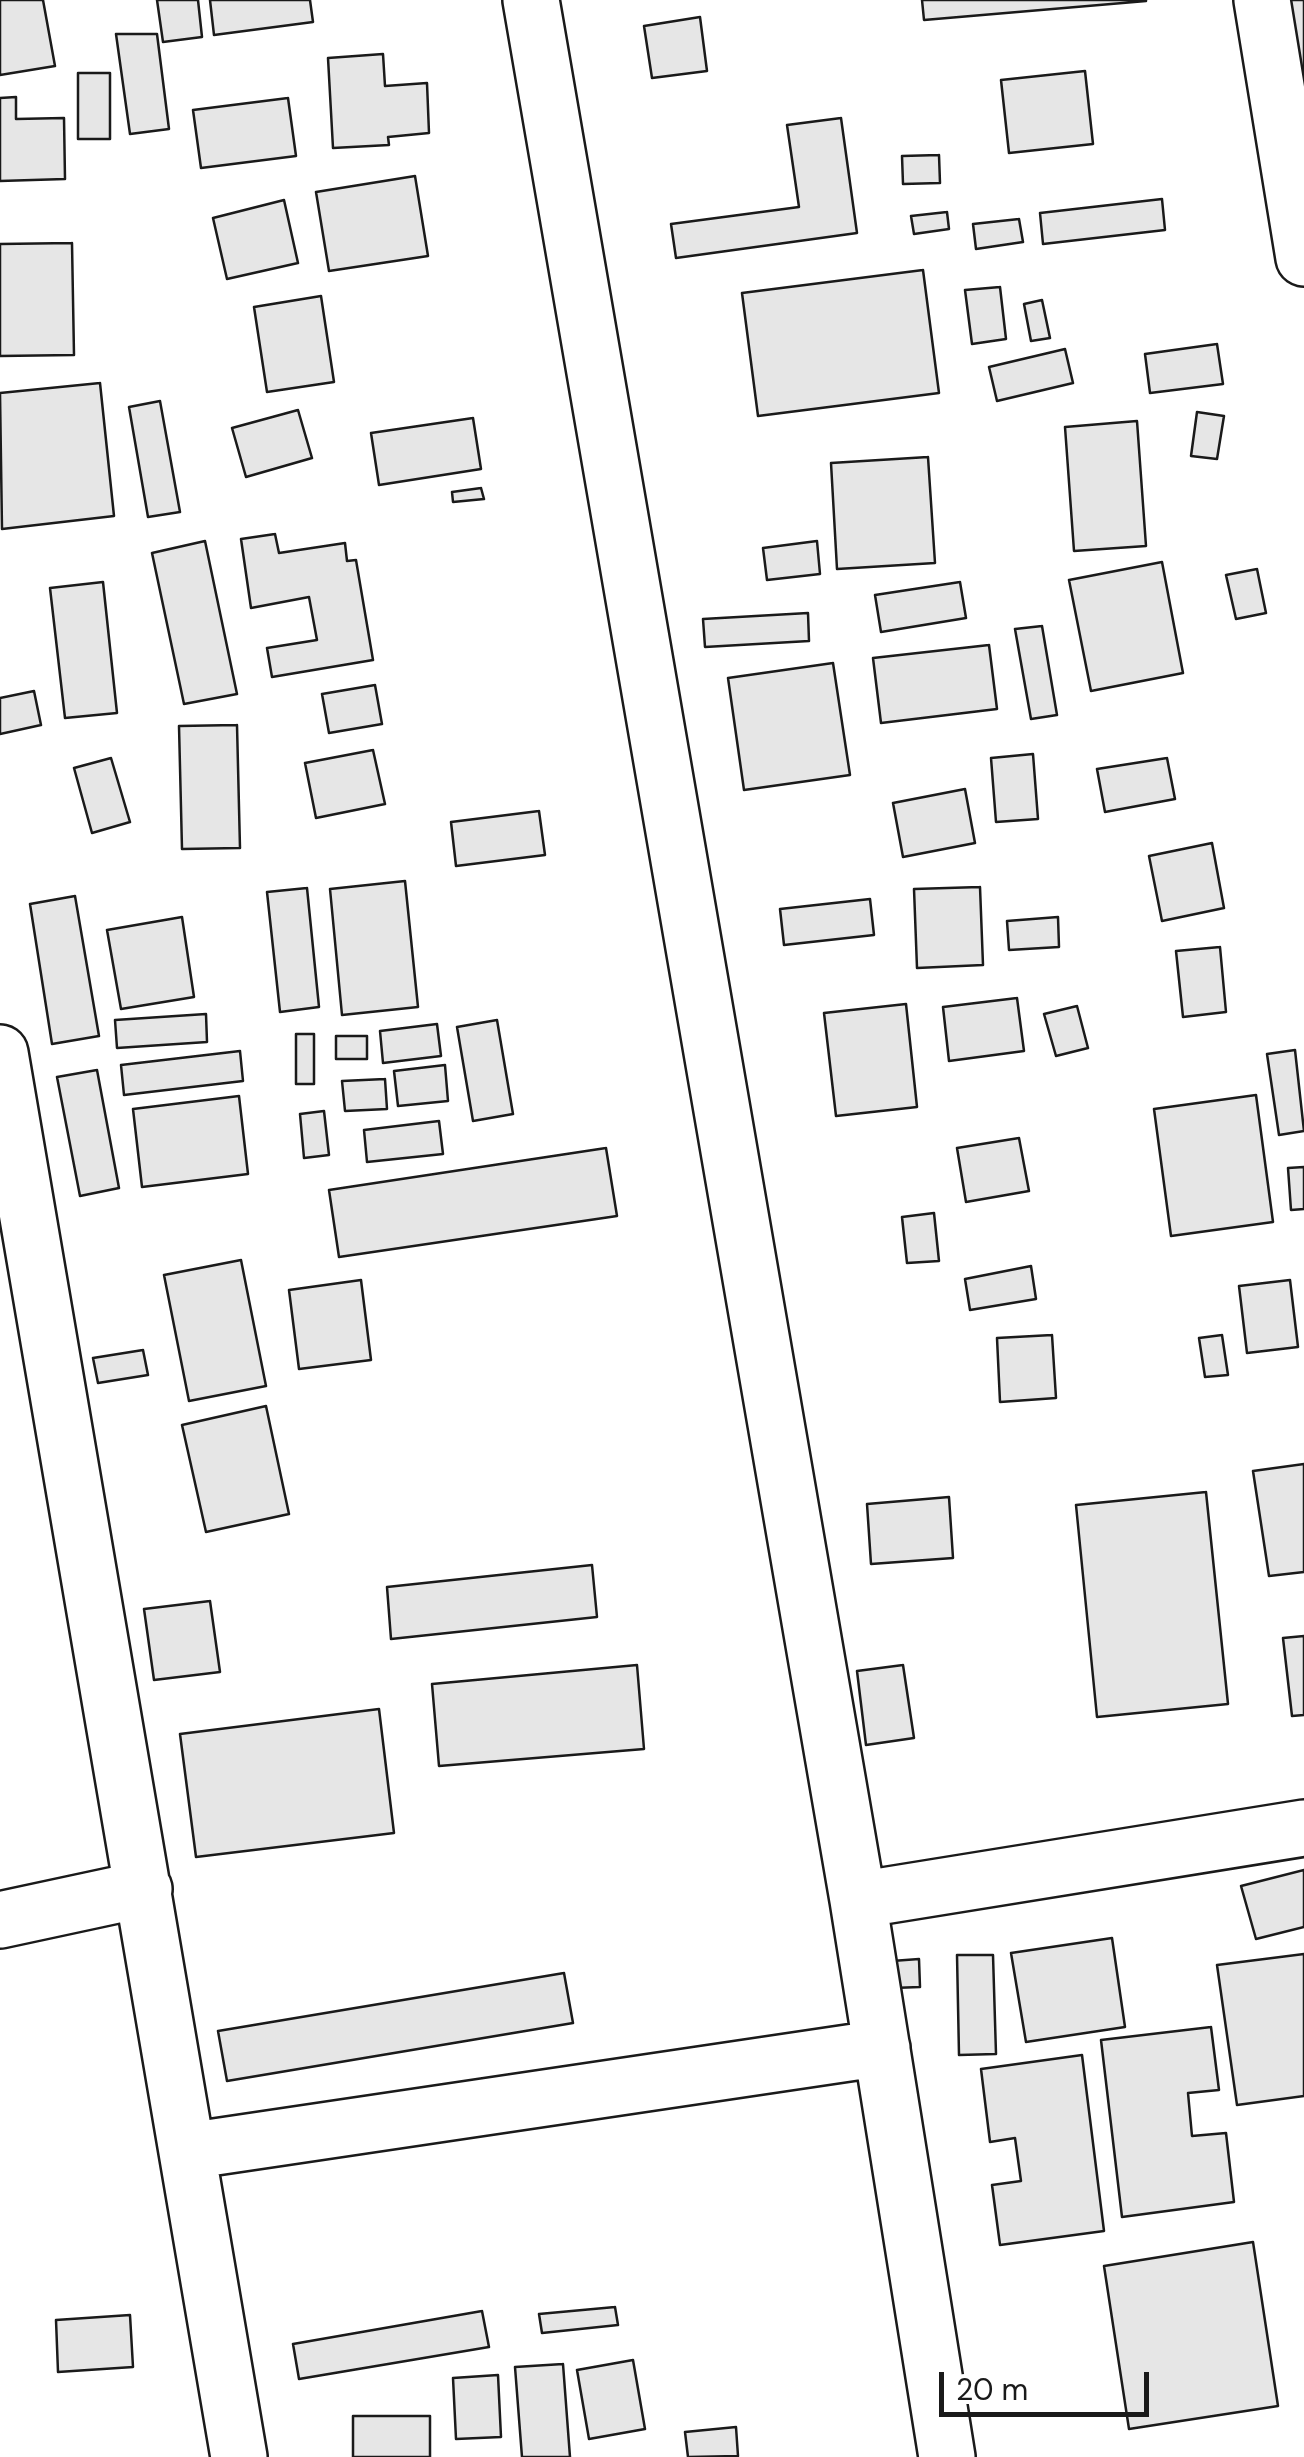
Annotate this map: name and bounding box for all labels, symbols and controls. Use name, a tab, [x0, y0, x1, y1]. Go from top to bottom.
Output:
scale bar	[944, 2352, 1154, 2414]
text: 20 m	[956, 2370, 1028, 2409]

